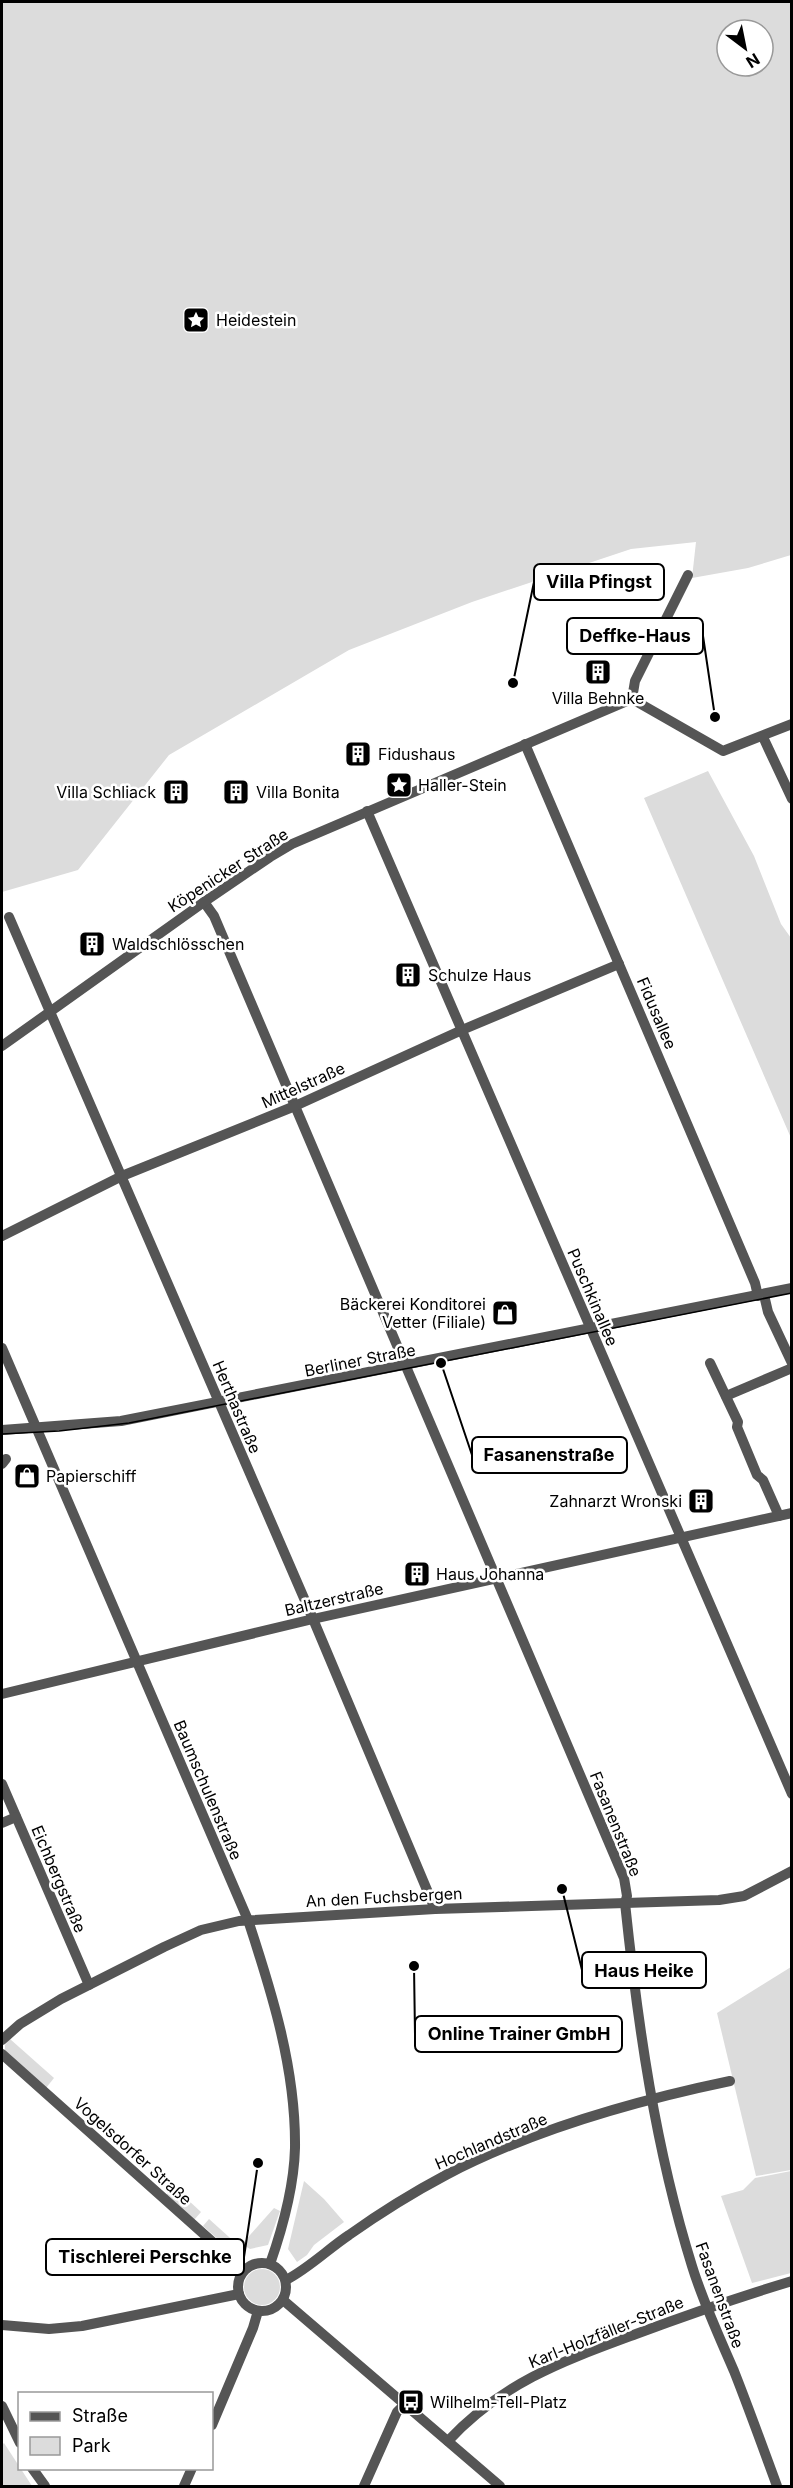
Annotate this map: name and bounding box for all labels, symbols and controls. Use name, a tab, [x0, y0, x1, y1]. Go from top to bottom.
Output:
north arrow	[715, 18, 775, 78]
text: N	[742, 49, 763, 72]
place icon: Heidestein	[181, 305, 211, 335]
place label: Heidestein	[216, 310, 296, 330]
callout: Villa Pfingst	[534, 564, 664, 600]
text: Villa Pfingst	[546, 571, 652, 592]
callout: Deffke-Haus	[567, 618, 703, 654]
text: Deffke-Haus	[579, 625, 691, 646]
building icon: Villa Behnke	[583, 657, 613, 687]
place label: Villa Behnke	[552, 688, 644, 708]
building icon: Fidushaus	[343, 739, 373, 769]
place label: Fidushaus	[378, 744, 455, 764]
place icon: Haller-Stein	[384, 770, 414, 800]
place label: Haller-Stein	[418, 775, 507, 795]
building icon: Villa Schliack	[161, 777, 191, 807]
building icon: Villa Bonita	[221, 777, 251, 807]
place label: Villa Schliack	[56, 782, 156, 802]
place label: Villa Bonita	[256, 782, 340, 802]
street label: Köpenicker Straße	[164, 824, 292, 916]
building icon: Waldschlösschen	[77, 929, 107, 959]
place label: Waldschlösschen	[112, 934, 244, 954]
building icon: Schulze Haus	[393, 960, 423, 990]
place label: Schulze Haus	[428, 965, 531, 985]
street label: Fidusallee	[633, 974, 681, 1052]
street label: Mittelstraße	[258, 1058, 348, 1112]
street label: Puschkinallee	[563, 1245, 623, 1349]
place label: Bäckerei Konditorei Vetter (Filiale)	[340, 1294, 486, 1332]
shop icon: Bäckerei Konditorei Vetter (Filiale)	[490, 1298, 520, 1328]
street label: Berliner Straße	[303, 1339, 417, 1381]
street label: Herthastraße	[208, 1358, 266, 1456]
callout: Fasanenstraße	[472, 1437, 627, 1473]
text: Fasanenstraße	[483, 1444, 615, 1465]
shop icon: Papierschiff	[12, 1461, 42, 1491]
place label: Papierschiff	[46, 1466, 136, 1486]
building icon: Zahnarzt Wronski	[686, 1486, 716, 1516]
place label: Zahnarzt Wronski	[549, 1491, 682, 1511]
building icon: Haus Johanna	[402, 1559, 432, 1589]
place label: Haus Johanna	[436, 1564, 544, 1584]
street label: Baltzerstraße	[283, 1578, 385, 1620]
street label: Baumschulenstraße	[169, 1717, 247, 1863]
street label: Fasanenstraße	[586, 1769, 646, 1879]
street label: Eichbergstraße	[27, 1822, 91, 1936]
street label: An den Fuchsbergen	[305, 1883, 463, 1911]
callout: Haus Heike	[582, 1952, 706, 1988]
text: Haus Heike	[594, 1960, 694, 1981]
callout: Online Trainer GmbH	[415, 2016, 622, 2052]
text: Online Trainer GmbH	[428, 2023, 610, 2044]
street label: Vogelsdorfer Straße	[70, 2093, 196, 2209]
street label: Hochlandstraße	[432, 2108, 550, 2174]
callout: Tischlerei Perschke	[46, 2239, 244, 2275]
street label: Fasanenstraße	[692, 2239, 748, 2351]
text: Tischlerei Perschke	[58, 2246, 232, 2267]
street label: Karl-Holzfäller-Straße	[525, 2292, 687, 2372]
bus stop icon: Wilhelm-Tell-Platz	[396, 2387, 426, 2417]
legend	[18, 2392, 213, 2470]
place label: Wilhelm-Tell-Platz	[430, 2392, 567, 2412]
text: Straße	[72, 2405, 128, 2426]
text: Park	[72, 2435, 111, 2456]

